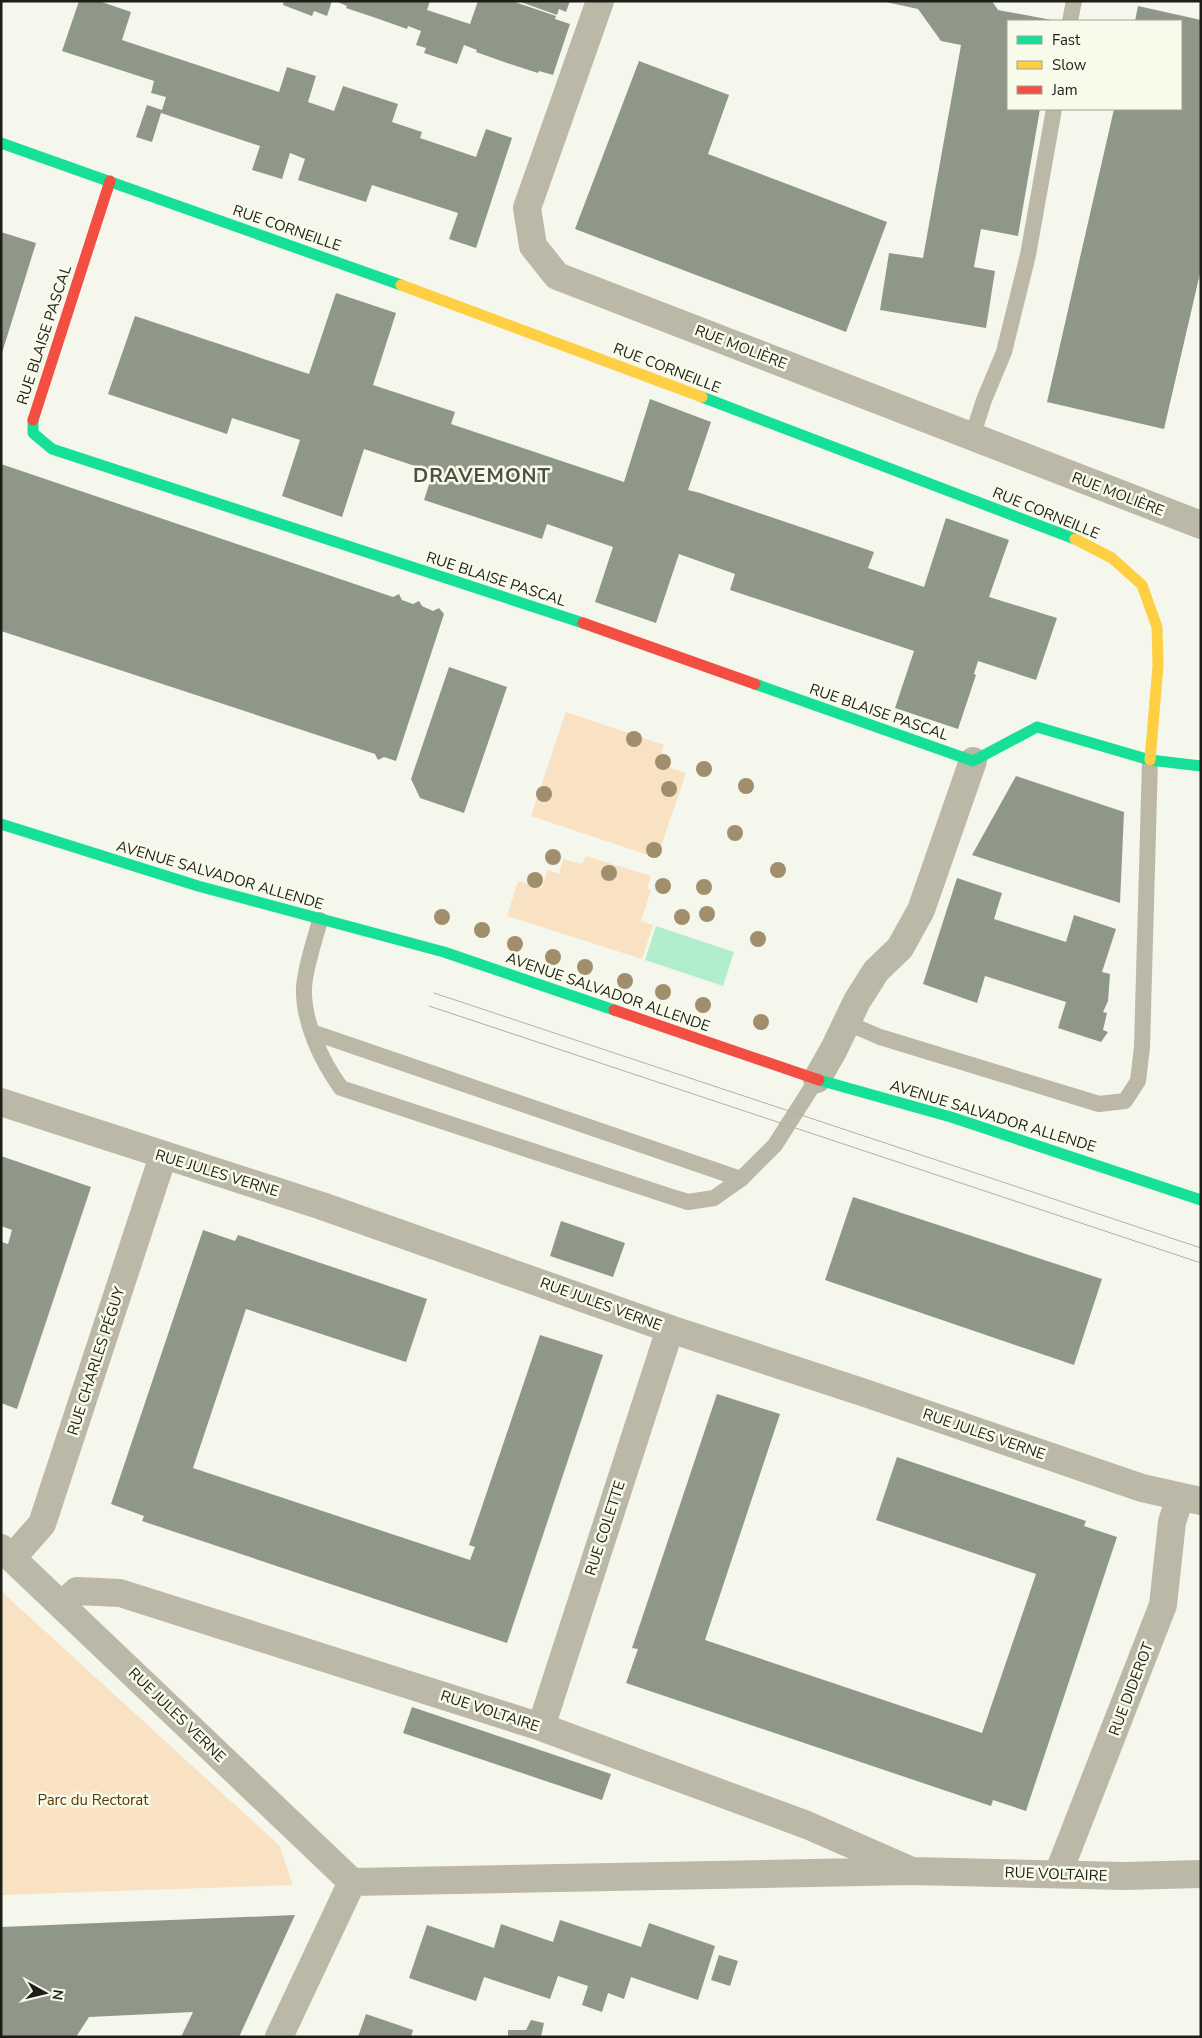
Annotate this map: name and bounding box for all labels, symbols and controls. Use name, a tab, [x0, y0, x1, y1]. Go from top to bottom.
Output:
legend	[1007, 20, 1182, 110]
text: Fast	[1052, 30, 1081, 50]
text: Slow	[1052, 55, 1087, 75]
text: Jam	[1051, 80, 1078, 100]
street label: RUE CORNEILLE	[230, 200, 344, 256]
street label: RUE BLAISE PASCAL	[12, 263, 76, 407]
street label: RUE MOLIÈRE	[692, 320, 790, 374]
street label: RUE CORNEILLE	[610, 338, 724, 398]
district label: DRAVEMONT	[413, 462, 551, 489]
street label: RUE MOLIÈRE	[1069, 467, 1167, 521]
street label: RUE CORNEILLE	[990, 482, 1102, 544]
street label: RUE BLAISE PASCAL	[424, 547, 568, 611]
street label: RUE BLAISE PASCAL	[807, 679, 951, 745]
street label: AVENUE SALVADOR ALLENDE	[114, 836, 326, 914]
street label: AVENUE SALVADOR ALLENDE	[503, 948, 713, 1036]
street label: AVENUE SALVADOR ALLENDE	[887, 1075, 1099, 1157]
street label: RUE JULES VERNE	[153, 1145, 281, 1201]
street label: RUE JULES VERNE	[537, 1273, 665, 1335]
street label: RUE CHARLES PÉGUY	[63, 1283, 130, 1438]
street label: RUE JULES VERNE	[920, 1404, 1048, 1464]
street label: RUE COLETTE	[580, 1478, 630, 1578]
street label: RUE DIDEROT	[1104, 1640, 1158, 1738]
street label: RUE JULES VERNE	[124, 1663, 230, 1767]
street label: RUE VOLTAIRE	[438, 1686, 542, 1736]
park label: Parc du Rectorat	[38, 1790, 149, 1810]
street label: RUE VOLTAIRE	[1004, 1862, 1108, 1886]
north arrow	[20, 1968, 70, 2018]
text: N	[47, 1988, 68, 2001]

